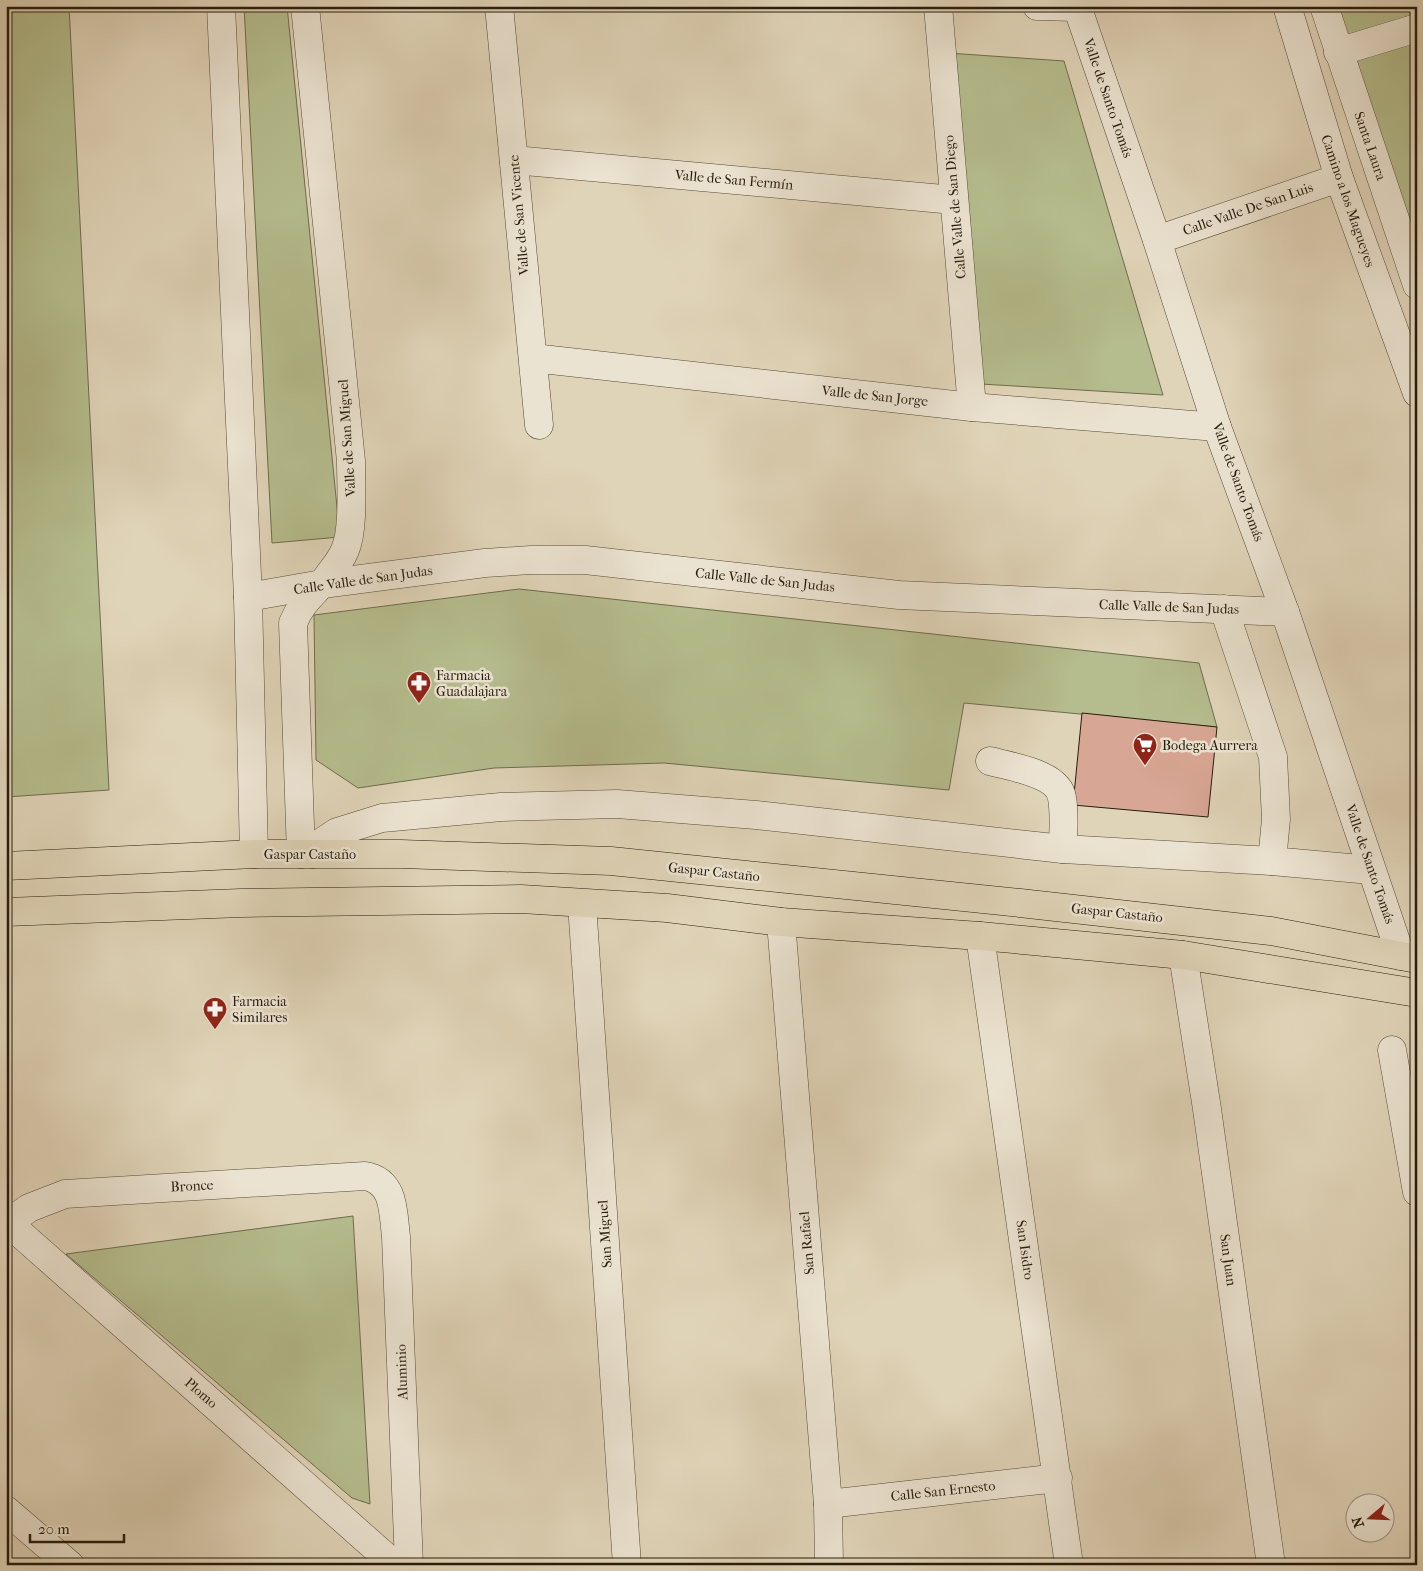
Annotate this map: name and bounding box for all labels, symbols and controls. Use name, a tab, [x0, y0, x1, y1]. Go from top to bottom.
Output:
street label: Valle de Santo Tomás	[1079, 35, 1136, 160]
street label: Santa Laura	[1350, 109, 1390, 183]
street label: Camino a los Magueyes	[1317, 132, 1379, 270]
street label: Calle Valle de San Diego	[940, 134, 970, 280]
street label: Valle de San Vicente	[505, 154, 533, 277]
street label: Valle de San Fermín	[673, 166, 794, 194]
street label: Calle Valle De San Luis	[1181, 179, 1315, 239]
street label: Valle de San Miguel	[334, 378, 360, 498]
street label: Valle de San Jorge	[820, 382, 929, 410]
street label: Valle de Santo Tomás	[1208, 419, 1267, 544]
street label: Calle Valle de San Judas	[292, 562, 434, 598]
street label: Calle Valle de San Judas	[694, 564, 836, 596]
street label: Calle Valle de San Judas	[1099, 596, 1239, 618]
place label: Farmacia Guadalajara	[436, 667, 508, 700]
pharmacy icon: Farmacia Guadalajara	[406, 670, 432, 704]
supermarket icon: Bodega Aurrera	[1132, 732, 1158, 766]
place label: Bodega Aurrera	[1162, 737, 1258, 754]
street label: Valle de Santo Tomás	[1341, 801, 1398, 926]
street label: Gaspar Castaño	[264, 846, 356, 863]
street label: Gaspar Castaño	[667, 859, 761, 885]
street label: Gaspar Castaño	[1070, 900, 1164, 926]
place label: Farmacia Similares	[232, 993, 287, 1026]
pharmacy icon: Farmacia Similares	[202, 996, 228, 1030]
street label: Bronce	[170, 1176, 214, 1196]
street label: San Miguel	[594, 1199, 616, 1269]
street label: San Rafael	[796, 1211, 818, 1275]
street label: San Isidro	[1012, 1219, 1038, 1281]
street label: San Juan	[1216, 1233, 1240, 1287]
street label: Aluminio	[393, 1344, 412, 1401]
street label: Plomo	[181, 1374, 221, 1412]
street label: Calle San Ernesto	[890, 1477, 996, 1505]
north arrow	[1346, 1494, 1396, 1544]
scale bar	[30, 1511, 124, 1543]
text: N	[1348, 1514, 1368, 1530]
text: 20 m	[38, 1520, 70, 1538]

